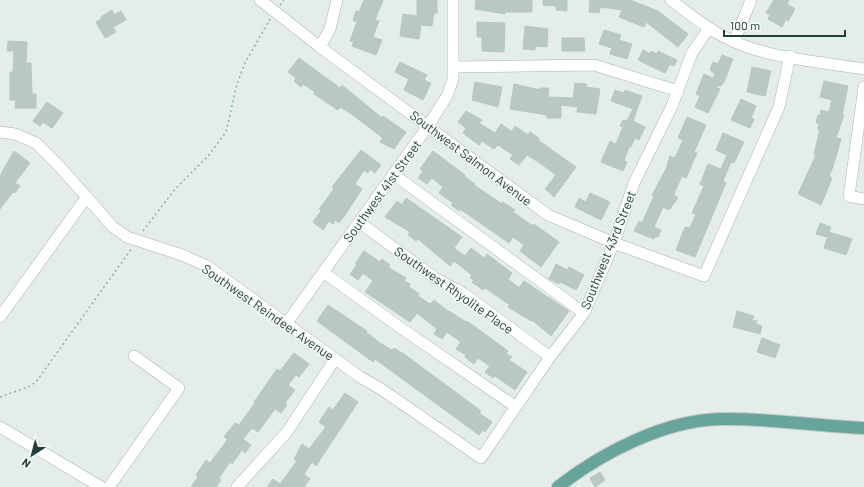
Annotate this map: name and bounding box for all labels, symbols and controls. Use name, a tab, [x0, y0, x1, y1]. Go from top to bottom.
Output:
scale bar	[724, 12, 845, 38]
text: 100 m	[730, 18, 760, 32]
street label: Southwest Salmon Avenue	[407, 107, 535, 209]
street label: Southwest 41st Street	[340, 137, 424, 245]
street label: Southwest 43rd Street	[577, 188, 639, 312]
street label: Southwest Rhyolite Place	[391, 243, 517, 337]
street label: Southwest Reindeer Avenue	[199, 260, 337, 364]
north arrow	[12, 435, 52, 475]
text: N	[19, 456, 33, 471]

